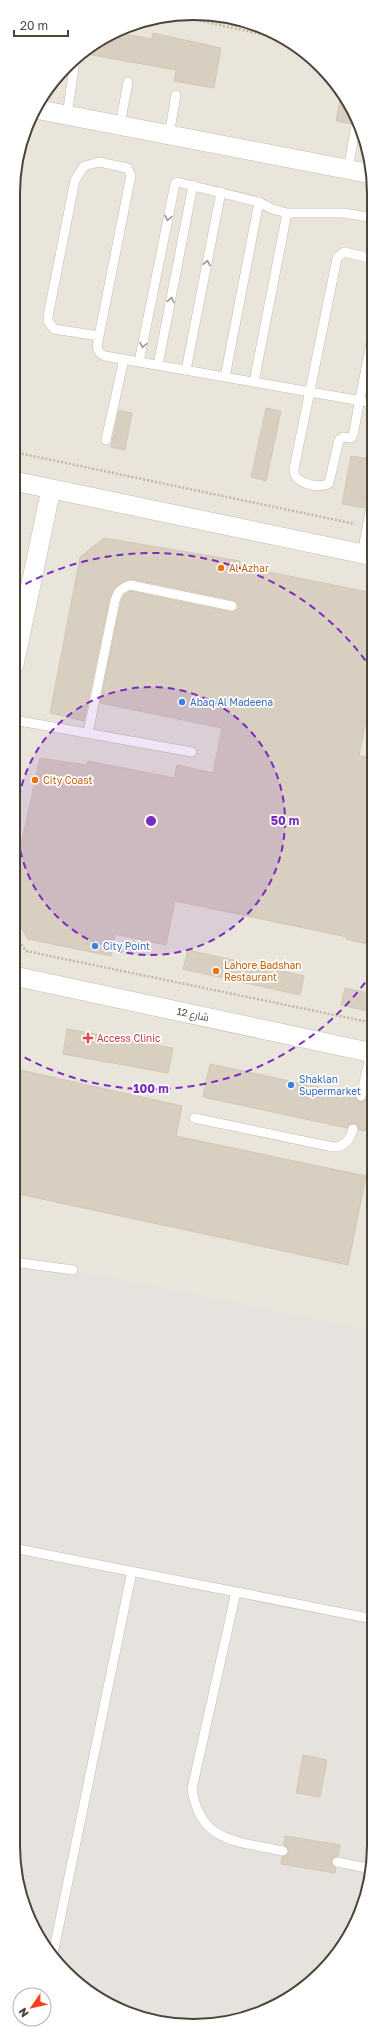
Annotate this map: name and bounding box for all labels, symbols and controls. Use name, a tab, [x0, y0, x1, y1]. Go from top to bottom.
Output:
scale bar	[14, 12, 68, 38]
text: 20 m	[20, 18, 48, 33]
one-way arrow	[164, 215, 173, 221]
one-way arrow	[202, 260, 211, 267]
one-way arrow	[166, 296, 174, 303]
one-way arrow	[139, 342, 147, 348]
place label: Al Azhar	[229, 562, 269, 574]
marker: Al Azhar	[216, 563, 226, 573]
place label: Abaq Al Madeena	[190, 696, 273, 708]
marker: Abaq Al Madeena	[177, 697, 187, 707]
place label: City Coast	[43, 774, 93, 786]
marker: City Coast	[30, 775, 40, 785]
text: 50 m	[271, 813, 299, 828]
centre of rings	[144, 814, 158, 828]
place label: City Point	[103, 940, 150, 952]
marker: City Point	[90, 941, 100, 951]
place label: Lahore Badshan Restaurant	[224, 959, 301, 983]
marker: Lahore Badshan Restaurant	[211, 966, 221, 976]
street label: شارع 12	[176, 1005, 210, 1024]
marker: Access Clinic	[82, 1032, 94, 1044]
place label: Access Clinic	[97, 1032, 161, 1044]
place label: Shaklan Supermarket	[299, 1073, 361, 1097]
marker: Shaklan Supermarket	[286, 1080, 296, 1090]
text: 100 m	[133, 1081, 169, 1096]
north arrow	[12, 1987, 52, 2027]
text: N	[16, 2006, 31, 2020]

